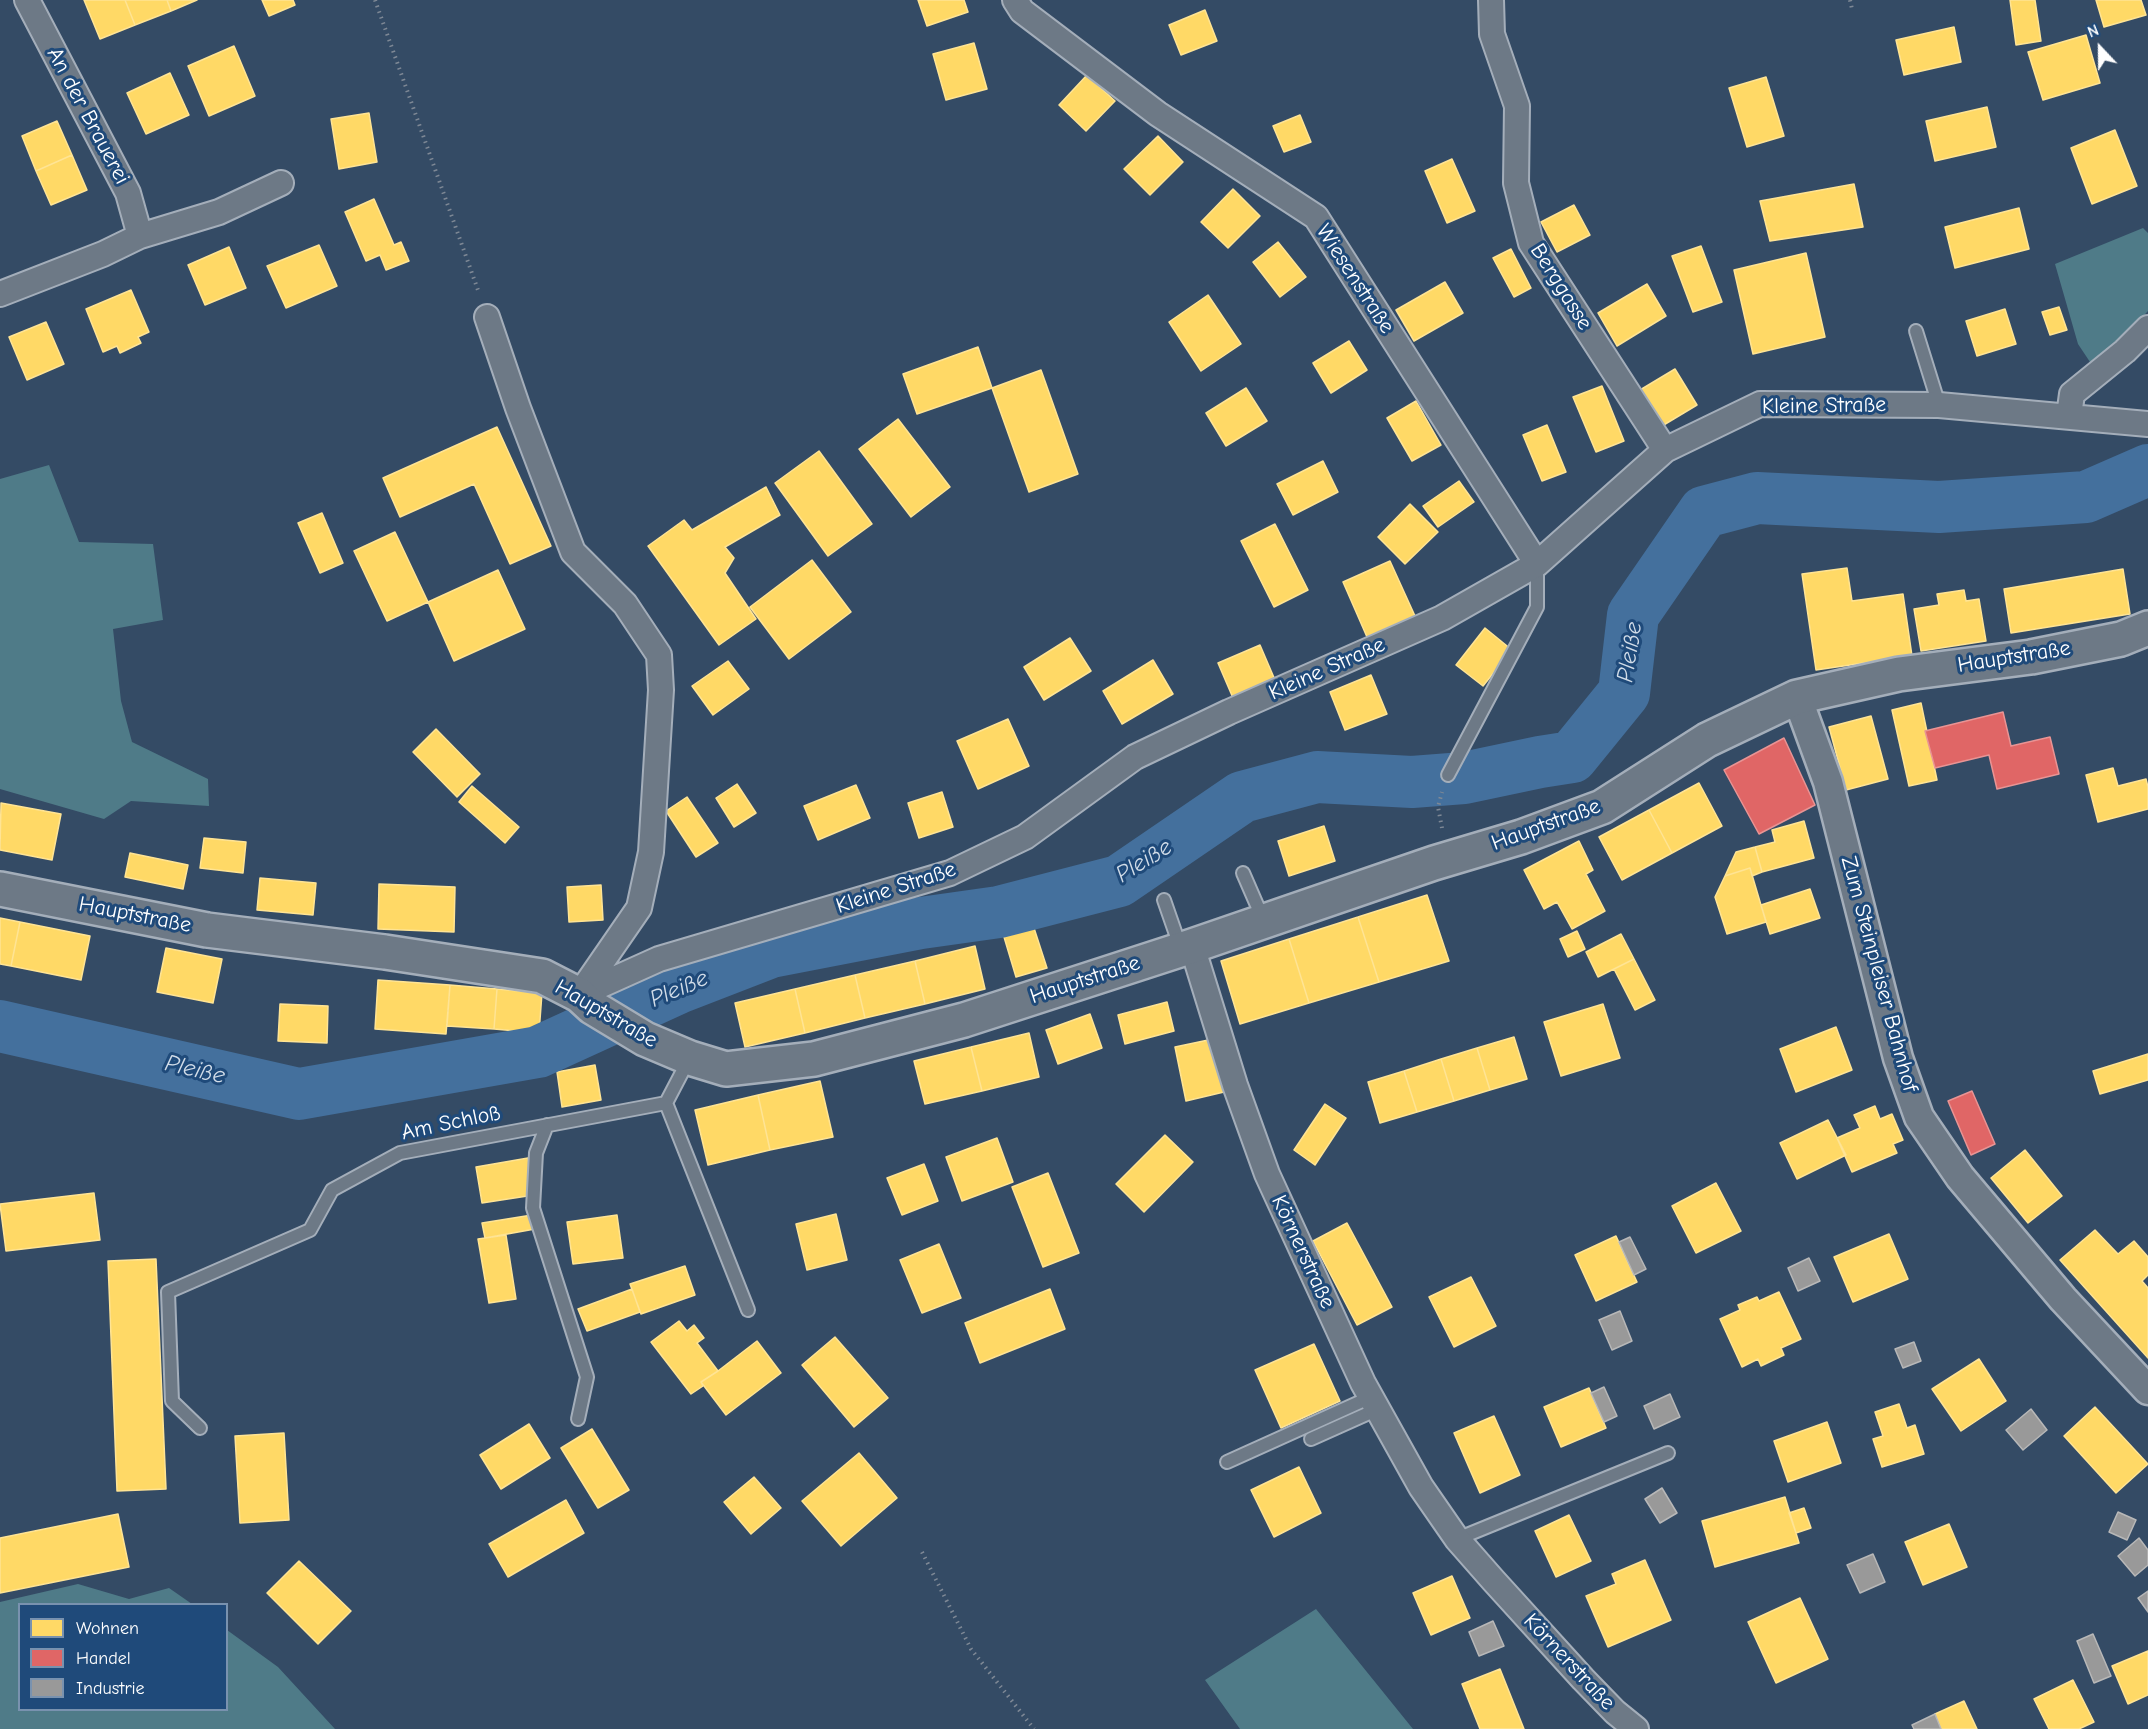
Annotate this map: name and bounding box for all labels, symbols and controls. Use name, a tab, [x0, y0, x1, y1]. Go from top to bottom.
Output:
north arrow	[2070, 18, 2130, 78]
text: N	[2085, 21, 2101, 42]
street label: An der Brauerei	[41, 43, 135, 189]
street label: Wiesenstraße	[1310, 219, 1400, 339]
street label: Berggasse	[1524, 239, 1598, 335]
street label: Kleine Straße	[1762, 392, 1886, 420]
water label: Pleiße	[1611, 620, 1649, 684]
street label: Kleine Straße	[1265, 632, 1389, 706]
street label: Hauptstraße	[1956, 635, 2072, 679]
street label: Hauptstraße	[1488, 793, 1604, 857]
water label: Pleiße	[1111, 833, 1177, 889]
street label: Zum Steinpleiser Bahnhof	[1835, 853, 1923, 1095]
street label: Kleine Straße	[833, 856, 959, 920]
street label: Hauptstraße	[77, 891, 193, 939]
street label: Hauptstraße	[1027, 950, 1143, 1010]
water label: Pleiße	[645, 964, 713, 1014]
street label: Hauptstraße	[550, 974, 662, 1054]
water label: Pleiße	[162, 1049, 228, 1091]
street label: Am Schloß	[399, 1100, 503, 1146]
street label: Körnerstraße	[1265, 1191, 1341, 1313]
legend	[18, 1603, 228, 1711]
street label: Körnerstraße	[1518, 1608, 1620, 1716]
text: Wohnen	[76, 1618, 139, 1639]
text: Handel	[76, 1648, 131, 1669]
text: Industrie	[76, 1678, 145, 1699]

